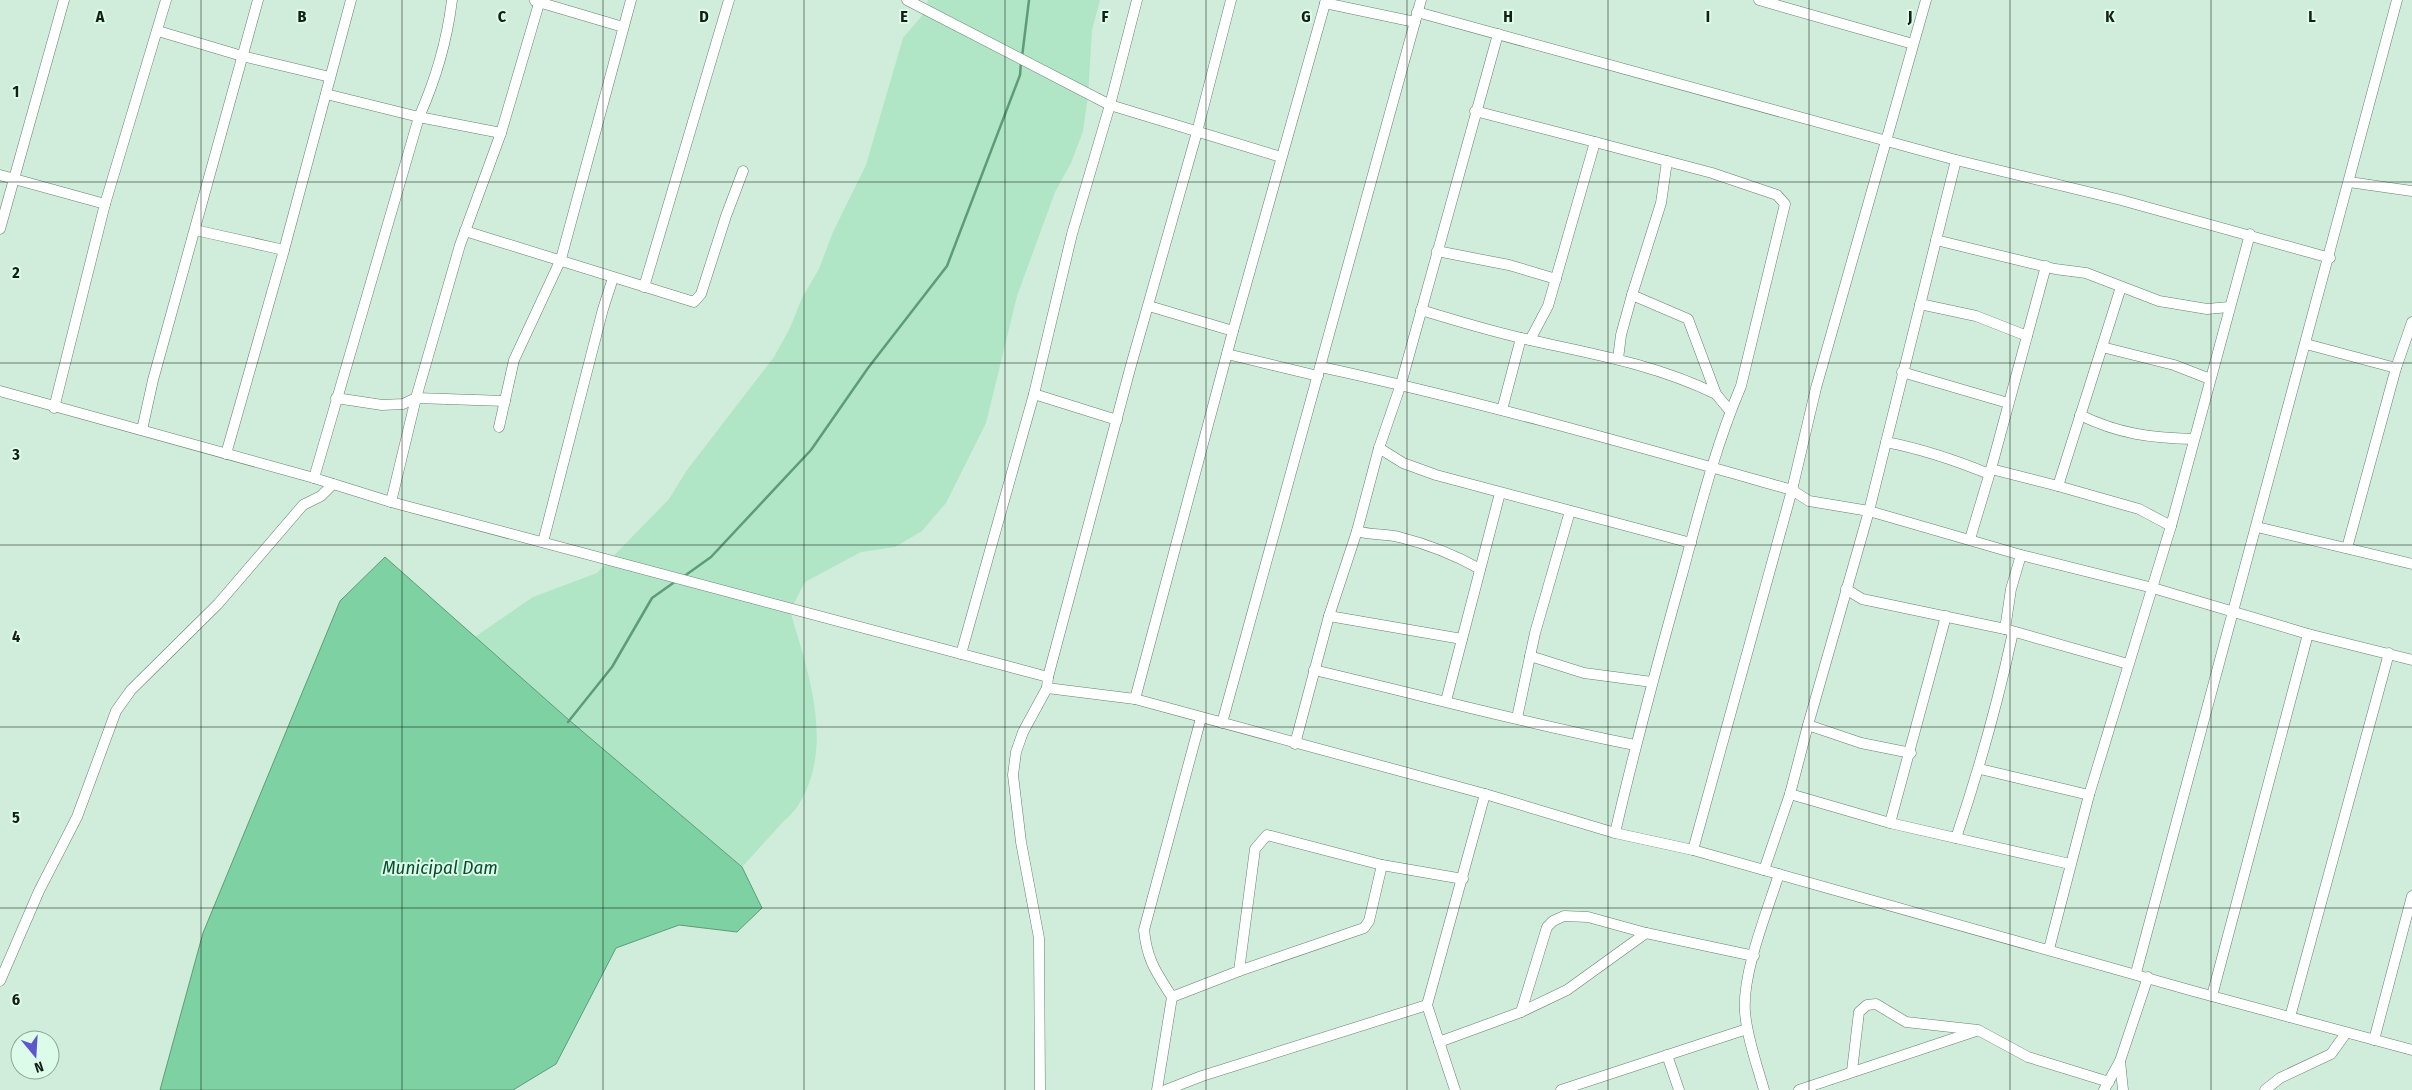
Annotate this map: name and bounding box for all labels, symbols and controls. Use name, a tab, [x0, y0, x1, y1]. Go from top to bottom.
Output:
text: A	[95, 7, 105, 26]
text: B	[298, 7, 307, 26]
text: C	[498, 7, 507, 26]
text: D	[699, 7, 709, 26]
text: E	[900, 7, 908, 26]
text: F	[1101, 7, 1109, 26]
text: G	[1301, 7, 1311, 26]
text: H	[1503, 7, 1513, 26]
text: I	[1706, 7, 1710, 26]
text: J	[1907, 7, 1912, 26]
text: K	[2105, 7, 2115, 26]
text: L	[2308, 7, 2316, 26]
text: 1	[13, 82, 19, 101]
text: 2	[11, 263, 20, 282]
text: 3	[11, 445, 20, 464]
text: 4	[12, 627, 20, 646]
text: 5	[12, 808, 20, 827]
water label: Municipal Dam	[382, 856, 498, 879]
text: 6	[12, 990, 20, 1009]
north arrow	[10, 1030, 60, 1080]
text: N	[32, 1058, 45, 1076]

